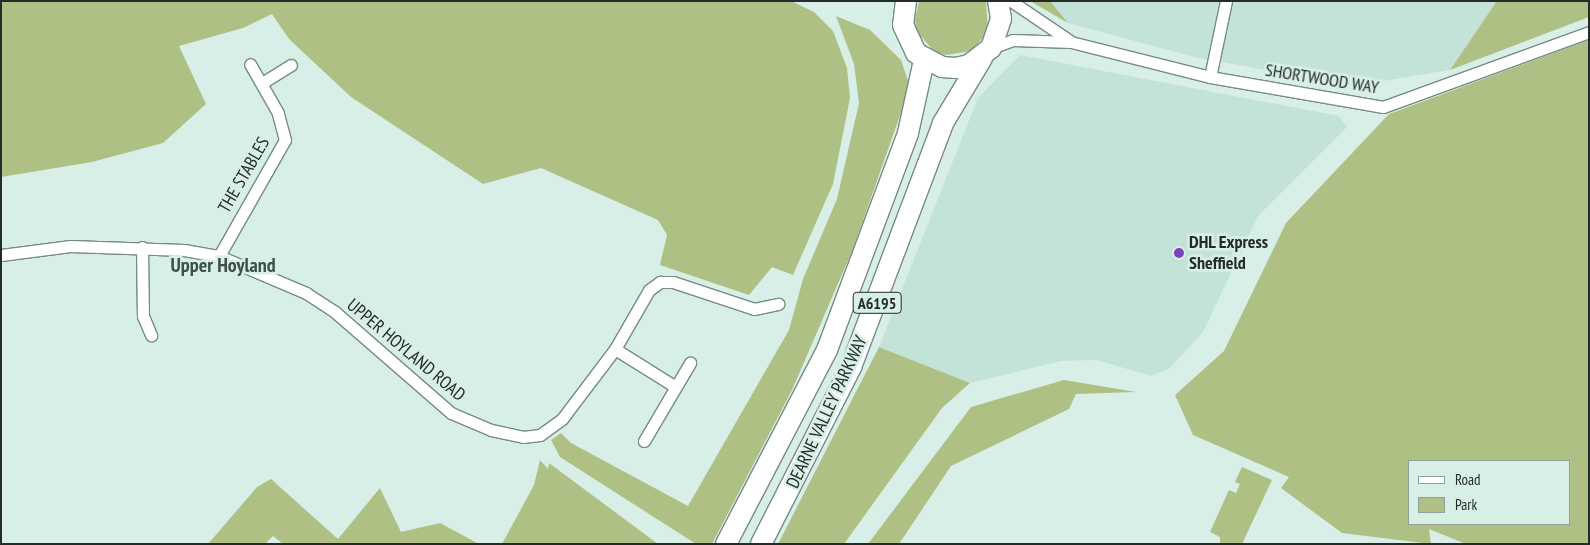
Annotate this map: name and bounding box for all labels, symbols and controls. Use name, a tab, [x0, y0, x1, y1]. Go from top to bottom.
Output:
street label: SHORTWOOD WAY	[1263, 59, 1381, 99]
street label: THE STABLES	[214, 133, 274, 217]
place label: DHL Express Sheffield	[1189, 232, 1269, 274]
marker: DHL Express Sheffield	[1173, 247, 1185, 259]
district label: Upper Hoyland	[170, 253, 276, 277]
road number: A6195	[852, 290, 902, 316]
street label: UPPER HOYLAND ROAD	[343, 294, 469, 406]
street label: DEARNE VALLEY PARKWAY	[782, 332, 872, 492]
legend	[1408, 460, 1570, 525]
text: Road	[1455, 470, 1481, 489]
text: Park	[1455, 495, 1477, 514]

